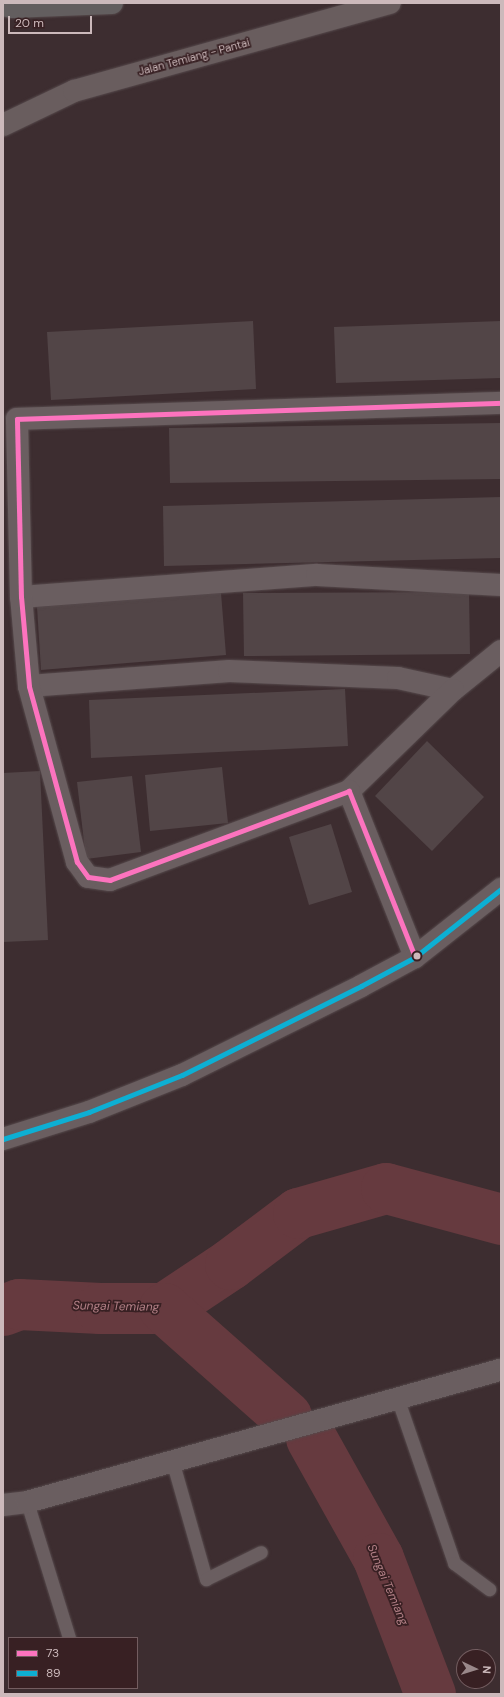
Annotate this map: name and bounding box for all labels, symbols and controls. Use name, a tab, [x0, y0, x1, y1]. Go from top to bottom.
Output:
scale bar	[10, 8, 94, 34]
text: 20 m	[15, 15, 44, 31]
street label: Jalan Temiang - Pantai	[137, 36, 251, 78]
unlabelled marker	[412, 951, 422, 961]
water label: Sungai Temiang	[73, 1299, 159, 1315]
water label: Sungai Temiang	[363, 1542, 411, 1628]
legend	[8, 1637, 138, 1689]
text: 73	[46, 1645, 59, 1661]
north arrow	[456, 1649, 496, 1689]
text: 89	[46, 1665, 60, 1681]
text: N	[480, 1665, 494, 1674]

